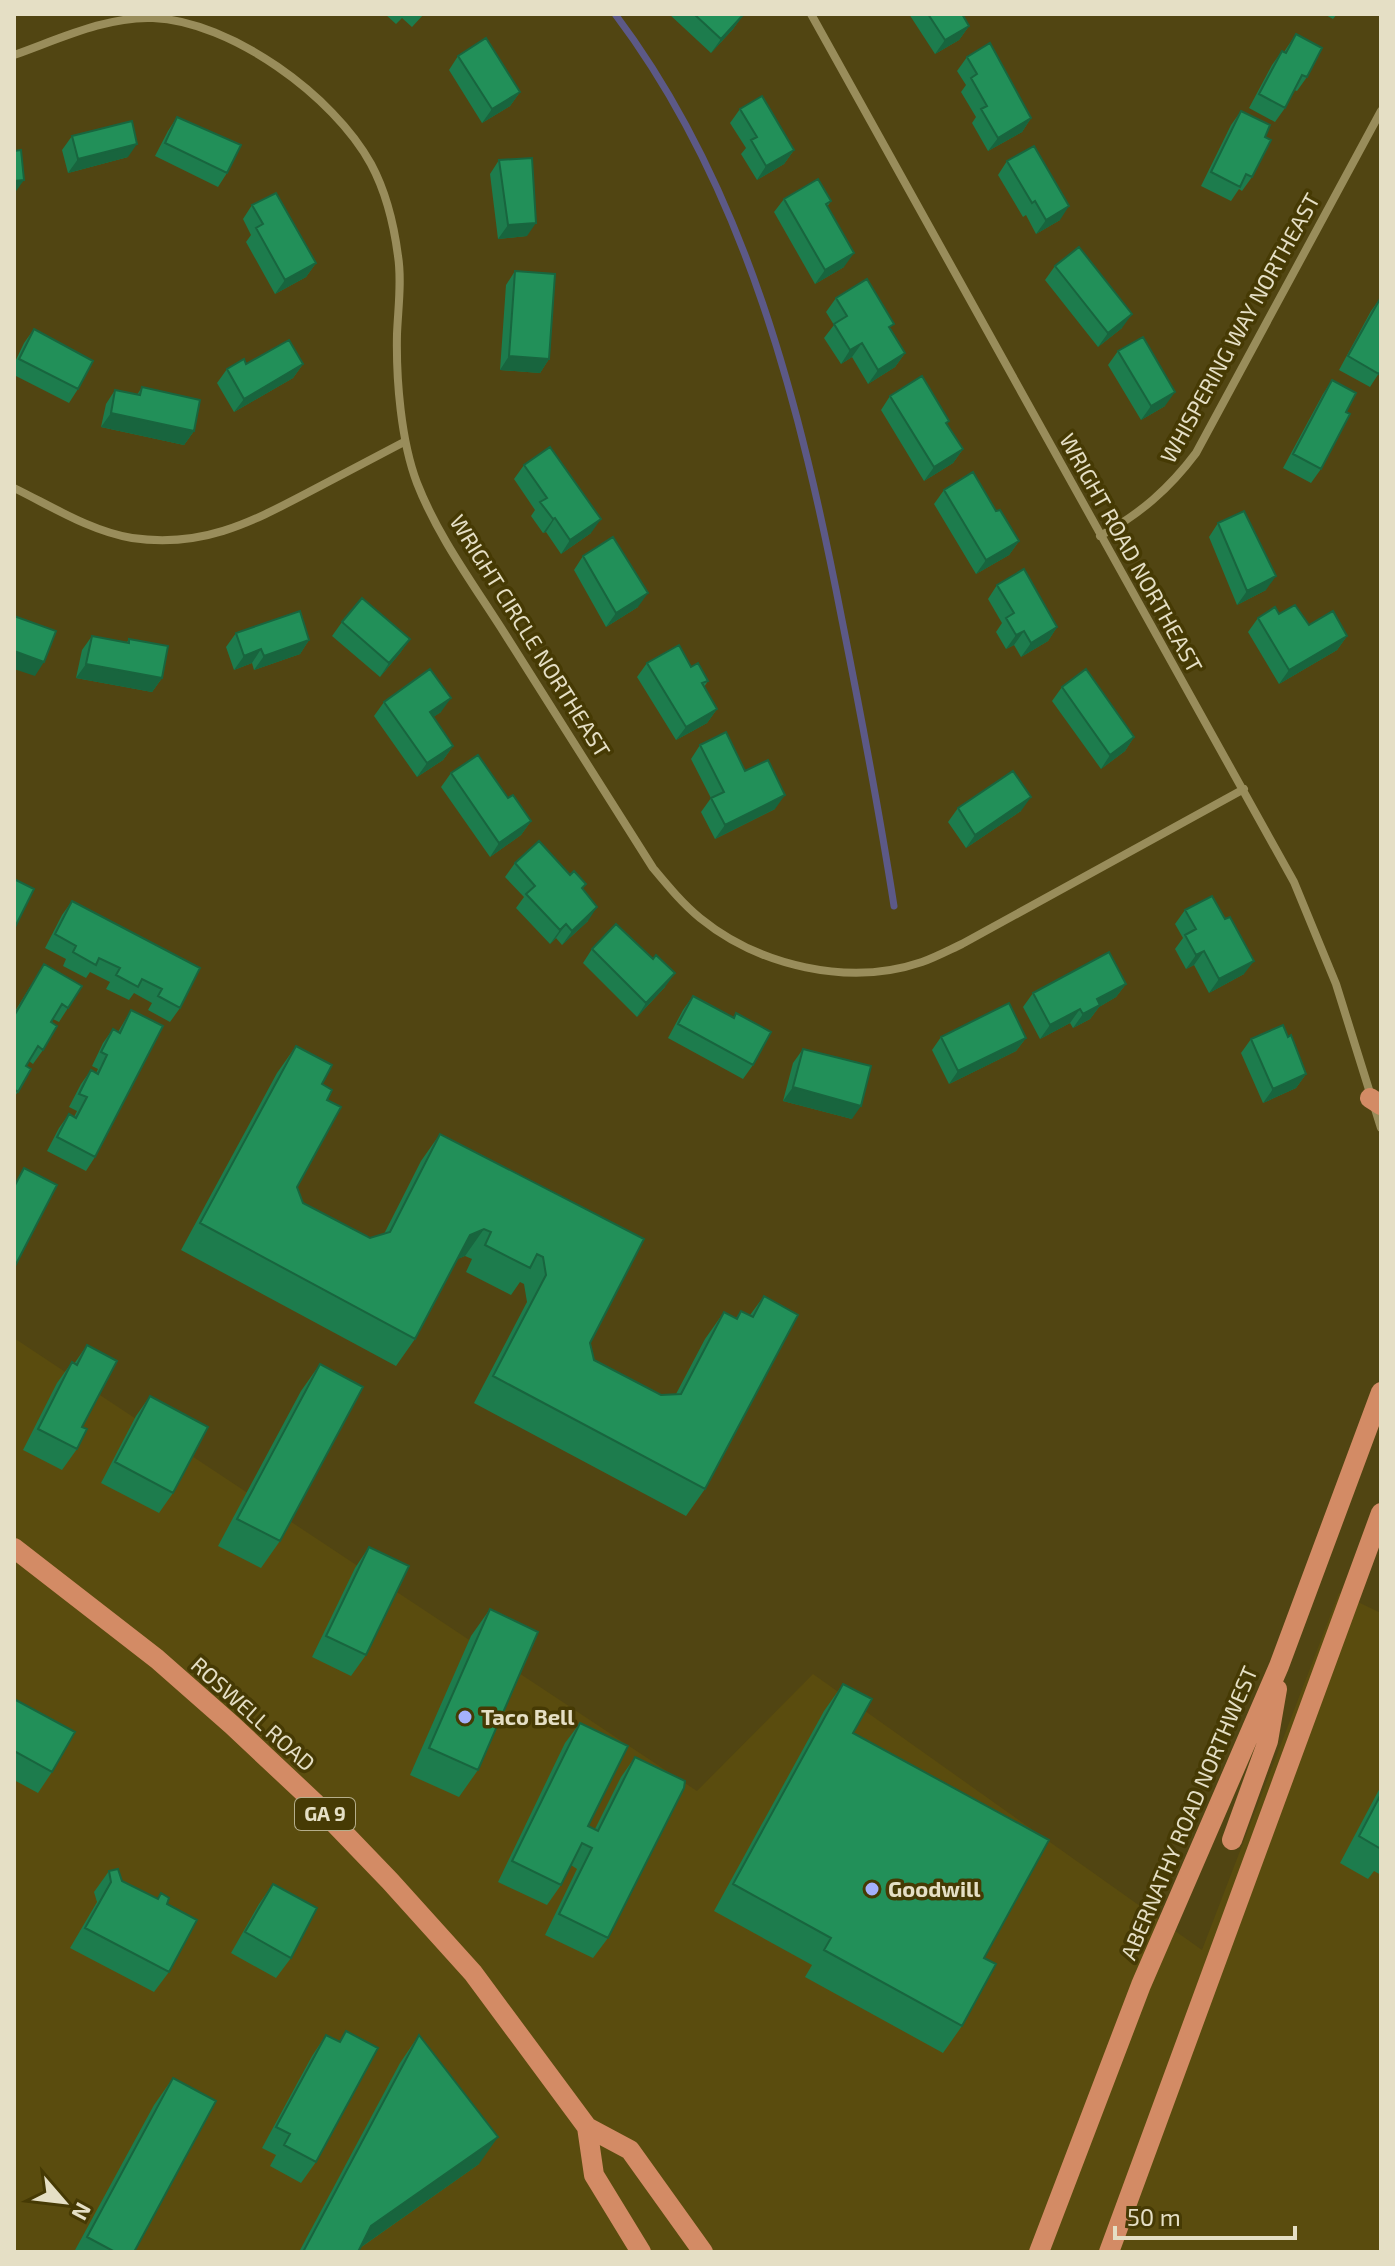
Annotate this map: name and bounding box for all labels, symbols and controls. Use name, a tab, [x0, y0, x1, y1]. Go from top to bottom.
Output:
street label: WHISPERING WAY NORTHEAST	[1154, 188, 1324, 467]
street label: WRIGHT ROAD NORTHEAST	[1055, 428, 1209, 677]
street label: WRIGHT CIRCLE NORTHEAST	[445, 509, 616, 762]
street label: ROSWELL ROAD	[187, 1651, 321, 1776]
street label: ABERNATHY ROAD NORTHWEST	[1114, 1662, 1262, 1963]
place label: Taco Bell	[481, 1703, 575, 1729]
marker: Taco Bell	[456, 1708, 474, 1726]
road number: GA 9	[295, 1798, 355, 1830]
place label: Goodwill	[888, 1875, 981, 1901]
marker: Goodwill	[863, 1880, 881, 1898]
north arrow	[24, 2162, 104, 2242]
scale bar	[1115, 2190, 1295, 2240]
text: N	[67, 2199, 98, 2225]
text: 50 m	[1127, 2202, 1181, 2231]

